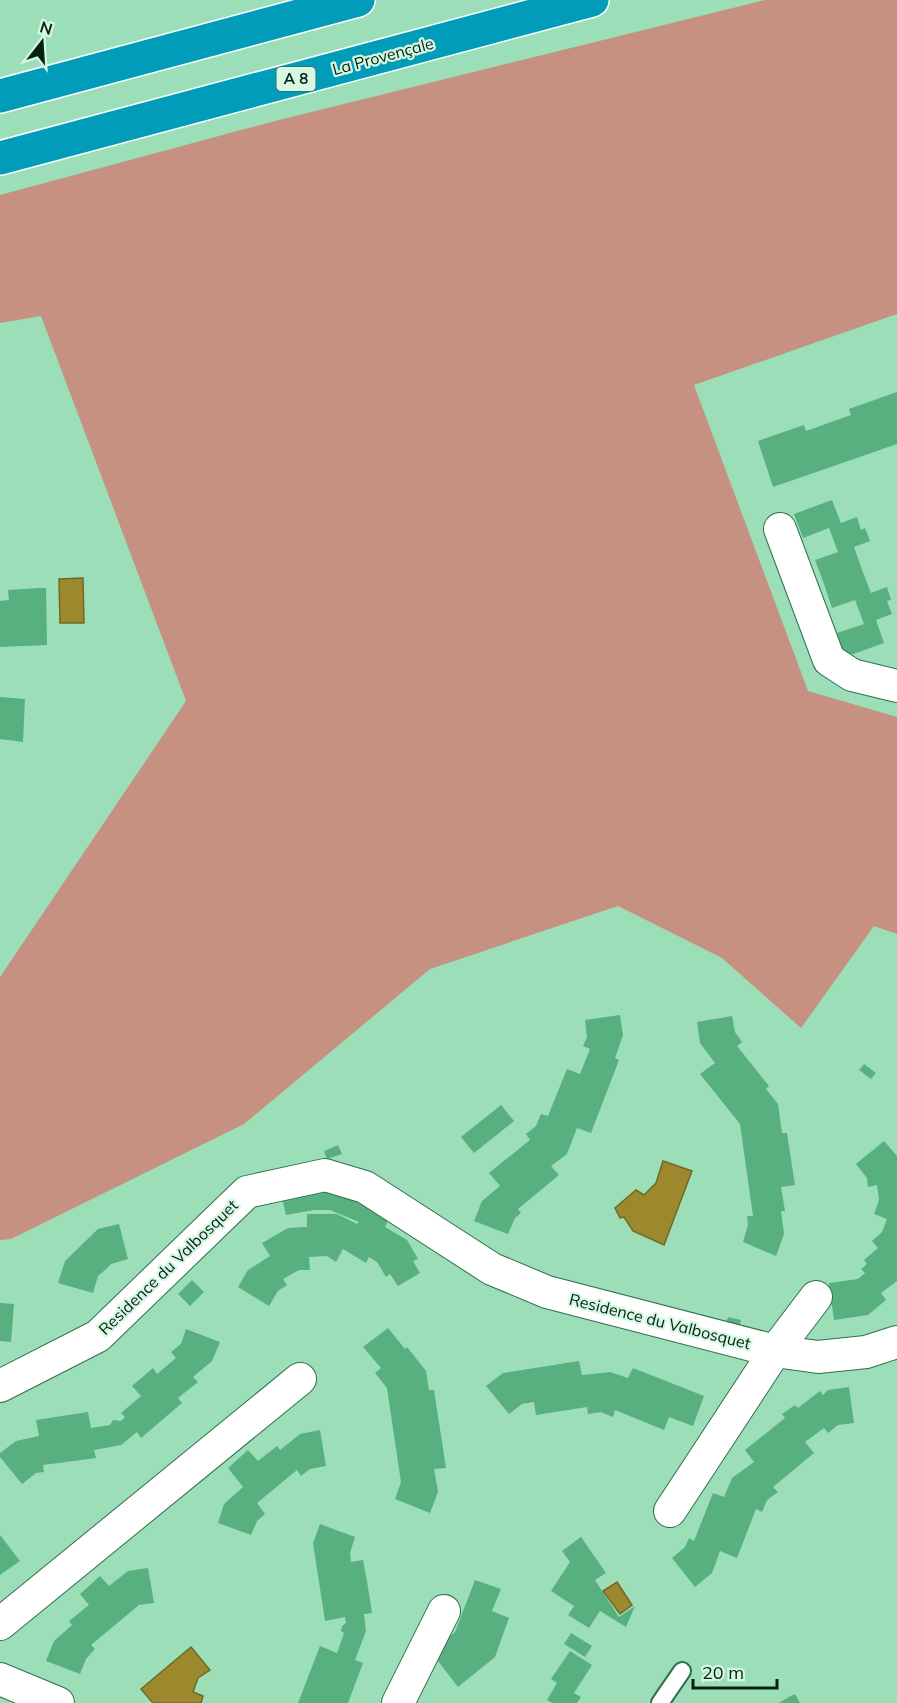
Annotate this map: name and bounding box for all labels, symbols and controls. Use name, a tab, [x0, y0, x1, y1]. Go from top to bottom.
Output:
north arrow	[12, 12, 72, 72]
text: N	[38, 16, 55, 39]
street label: La Provençale	[330, 33, 436, 79]
road number: A 8	[276, 67, 316, 91]
street label: Residence du Valbosquet	[94, 1195, 242, 1339]
street label: Residence du Valbosquet	[567, 1289, 753, 1353]
scale bar	[693, 1652, 777, 1690]
text: 20 m	[702, 1661, 744, 1684]

